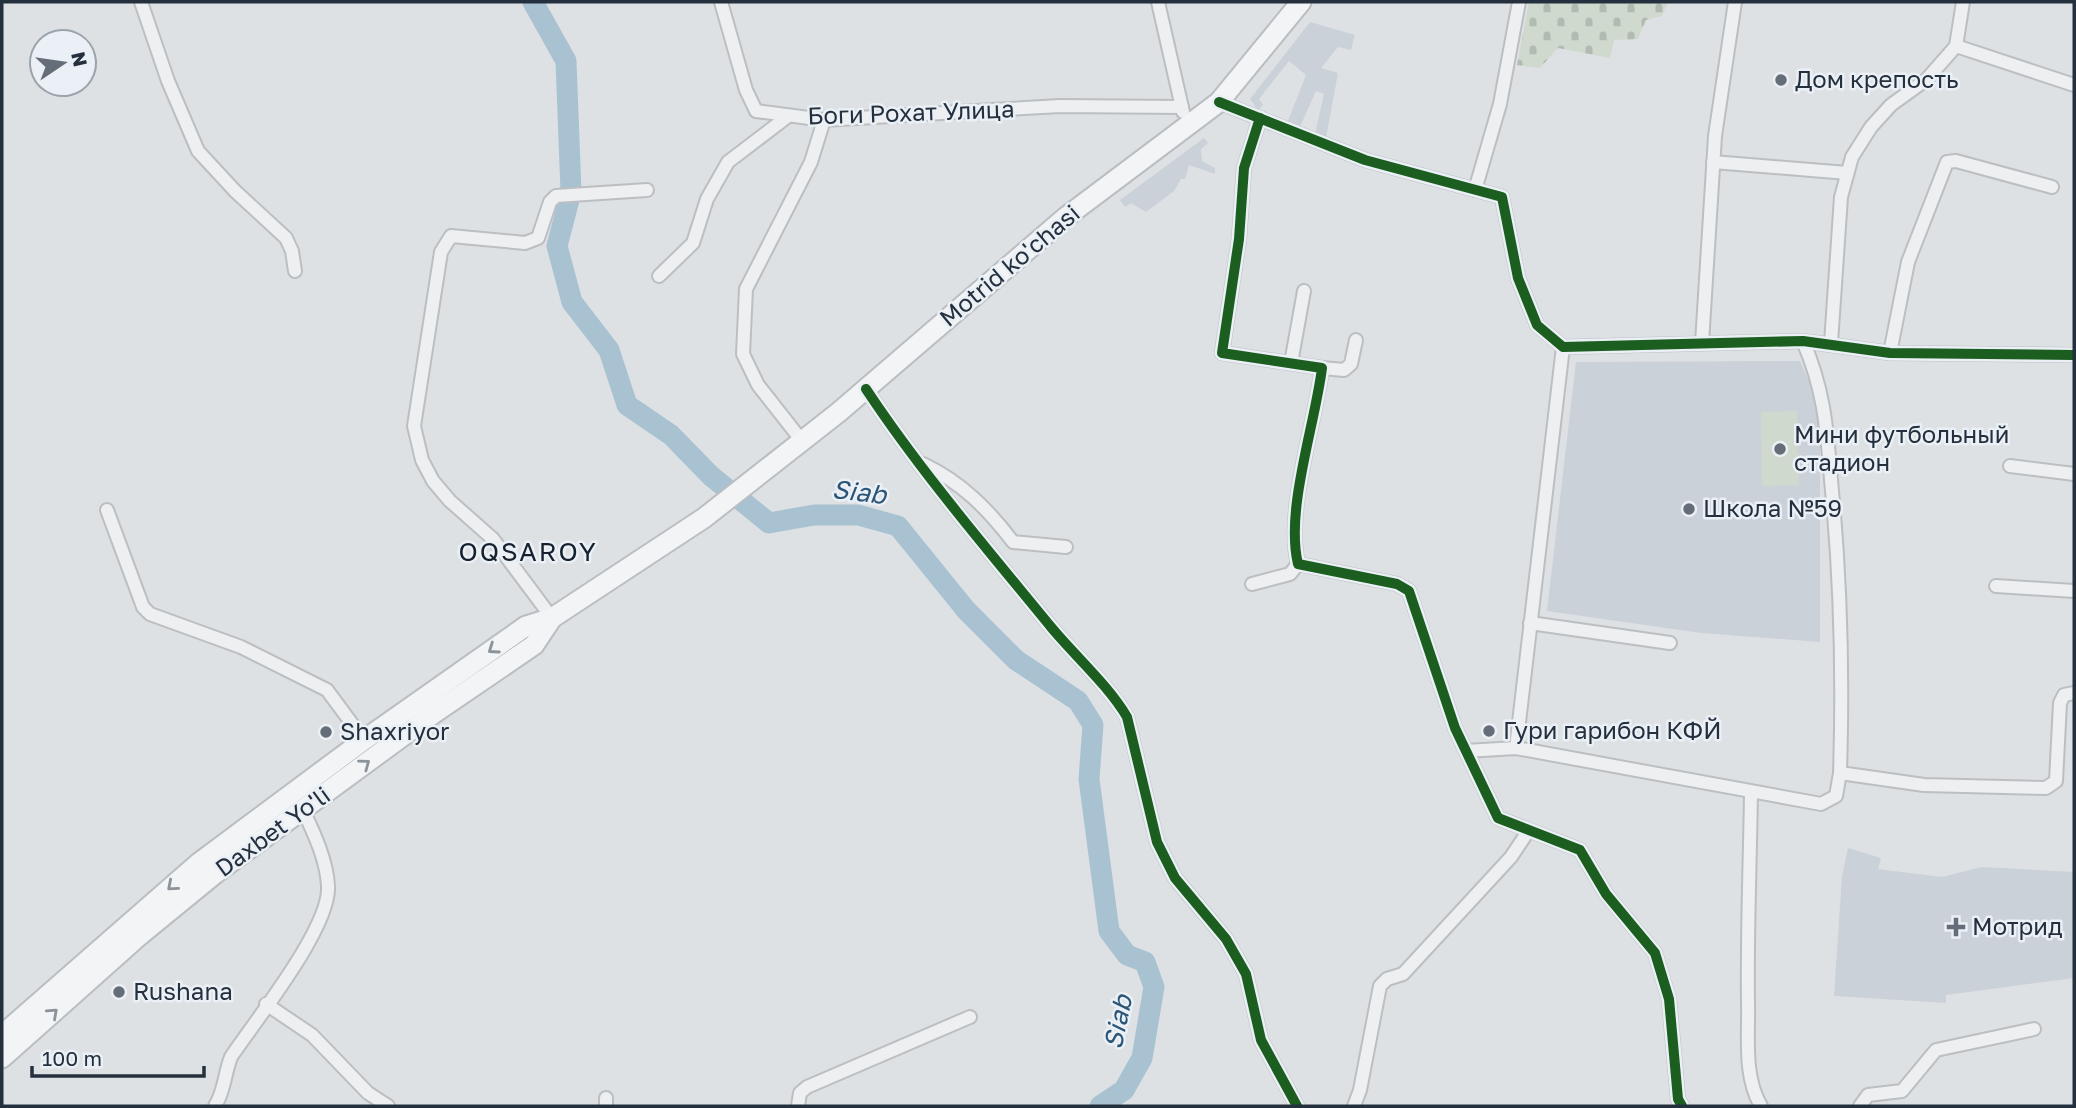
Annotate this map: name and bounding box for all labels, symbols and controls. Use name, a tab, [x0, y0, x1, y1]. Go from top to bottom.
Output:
north arrow	[28, 28, 98, 98]
text: N	[67, 49, 93, 69]
place label: Дом крепость	[1795, 64, 1959, 93]
marker: Дом крепость	[1773, 72, 1789, 88]
street label: Боги Рохат Улица	[807, 93, 1015, 130]
street label: Motrid ko'chasi	[933, 198, 1085, 332]
place label: Мини футбольный стадион	[1794, 419, 2009, 476]
marker: Мини футбольный стадион	[1772, 441, 1788, 457]
water label: Siab	[830, 473, 890, 510]
place label: Школа №59	[1703, 493, 1842, 522]
marker: Школа №59	[1681, 501, 1697, 517]
district label: OQSAROY	[458, 536, 598, 567]
one-way arrow	[488, 641, 501, 653]
place label: Гури гарибон КФЙ	[1503, 715, 1721, 744]
place label: Shaxriyor	[340, 716, 449, 745]
marker: Гури гарибон КФЙ	[1481, 723, 1497, 739]
marker: Shaxriyor	[318, 724, 334, 740]
one-way arrow	[357, 760, 369, 773]
street label: Daxbet Yo'li	[209, 779, 335, 882]
one-way arrow	[167, 878, 180, 891]
place label: Мотрид	[1972, 911, 2062, 940]
marker: Мотрид	[1946, 917, 1966, 937]
place label: Rushana	[133, 976, 233, 1005]
marker: Rushana	[111, 984, 127, 1000]
water label: Siab	[1097, 990, 1139, 1052]
one-way arrow	[45, 1009, 58, 1021]
scale bar	[32, 1034, 203, 1078]
text: 100 m	[42, 1045, 102, 1071]

